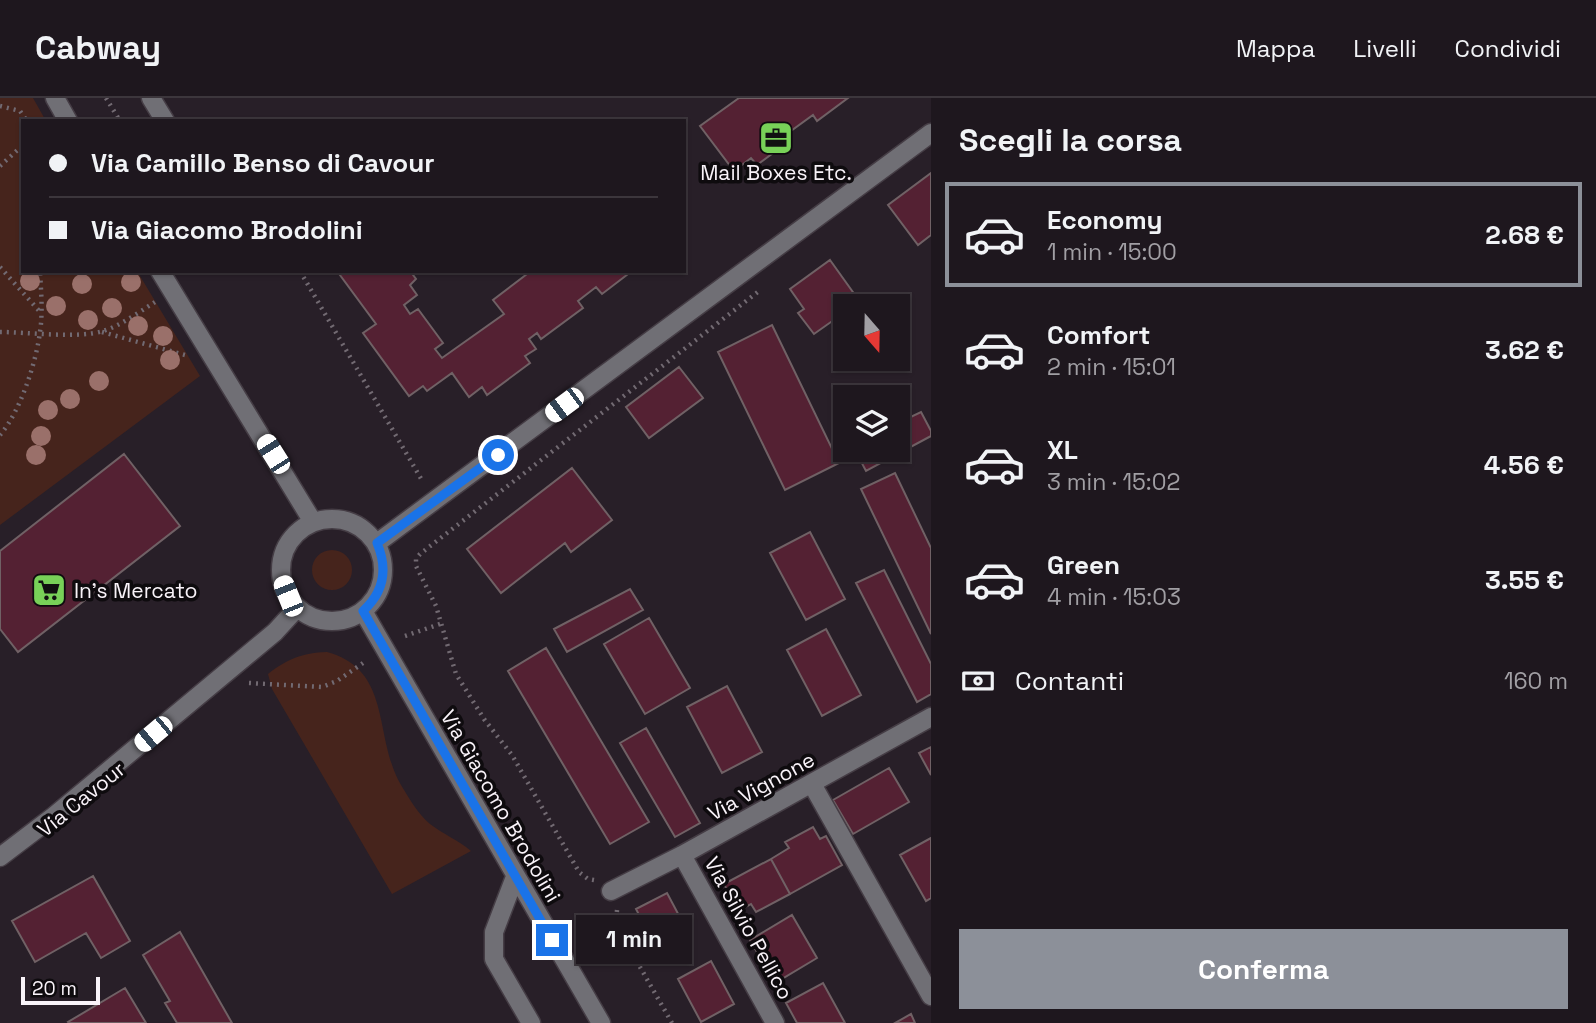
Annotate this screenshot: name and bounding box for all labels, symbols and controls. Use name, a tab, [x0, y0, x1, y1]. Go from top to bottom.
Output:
text: Cabway	[35, 27, 161, 69]
text: Mappa	[1236, 33, 1315, 64]
text: Livelli	[1353, 33, 1417, 64]
text: Condividi	[1455, 33, 1561, 64]
office icon: Mail Boxes Etc.	[757, 119, 795, 157]
text: Scegli la corsa	[959, 120, 1182, 160]
text: Via Camillo Benso di Cavour	[91, 146, 435, 180]
place label: Mail Boxes Etc.	[700, 159, 852, 186]
icon: car	[963, 203, 1026, 266]
text: Economy	[1047, 203, 1163, 237]
text: Via Giacomo Brodolini	[91, 213, 363, 247]
text: 2.68 €	[1485, 218, 1564, 252]
text: 1 min · 15:00	[1047, 237, 1177, 267]
north arrow	[833, 294, 910, 371]
map controls	[833, 294, 910, 462]
icon: car	[963, 318, 1026, 381]
text: Comfort	[1047, 318, 1150, 352]
text: 3.62 €	[1485, 333, 1564, 367]
text: 2 min · 15:01	[1047, 352, 1176, 382]
car	[541, 384, 588, 426]
button: layers	[833, 385, 910, 462]
car	[253, 431, 294, 477]
icon: car	[963, 433, 1026, 496]
text: XL	[1047, 433, 1078, 467]
route start	[482, 439, 514, 471]
text: 4.56 €	[1484, 448, 1564, 482]
text: 3 min · 15:02	[1047, 467, 1180, 497]
icon: car	[963, 548, 1026, 611]
text: Green	[1047, 548, 1120, 582]
text: 3.55 €	[1485, 563, 1564, 597]
supermarket icon: In's Mercato	[30, 571, 68, 609]
car	[271, 573, 306, 619]
place label: In's Mercato	[74, 577, 197, 604]
text: 4 min · 15:03	[1047, 582, 1181, 612]
icon: cash	[959, 662, 997, 700]
text: Contanti	[1015, 664, 1124, 698]
text: 160 m	[1504, 666, 1568, 696]
street label: Via Giacomo Brodolini	[435, 705, 567, 907]
car	[131, 712, 176, 756]
street label: Via Vignone	[703, 746, 819, 826]
street label: Via Cavour	[32, 755, 130, 843]
street label: Via Silvio Pellico	[699, 852, 799, 1004]
callout: 1 min	[576, 916, 692, 964]
route end	[536, 924, 568, 956]
text: 1 min	[606, 924, 662, 954]
button: Conferma	[959, 929, 1568, 1009]
scale bar	[21, 974, 100, 1006]
text: 20 m	[32, 976, 77, 1001]

